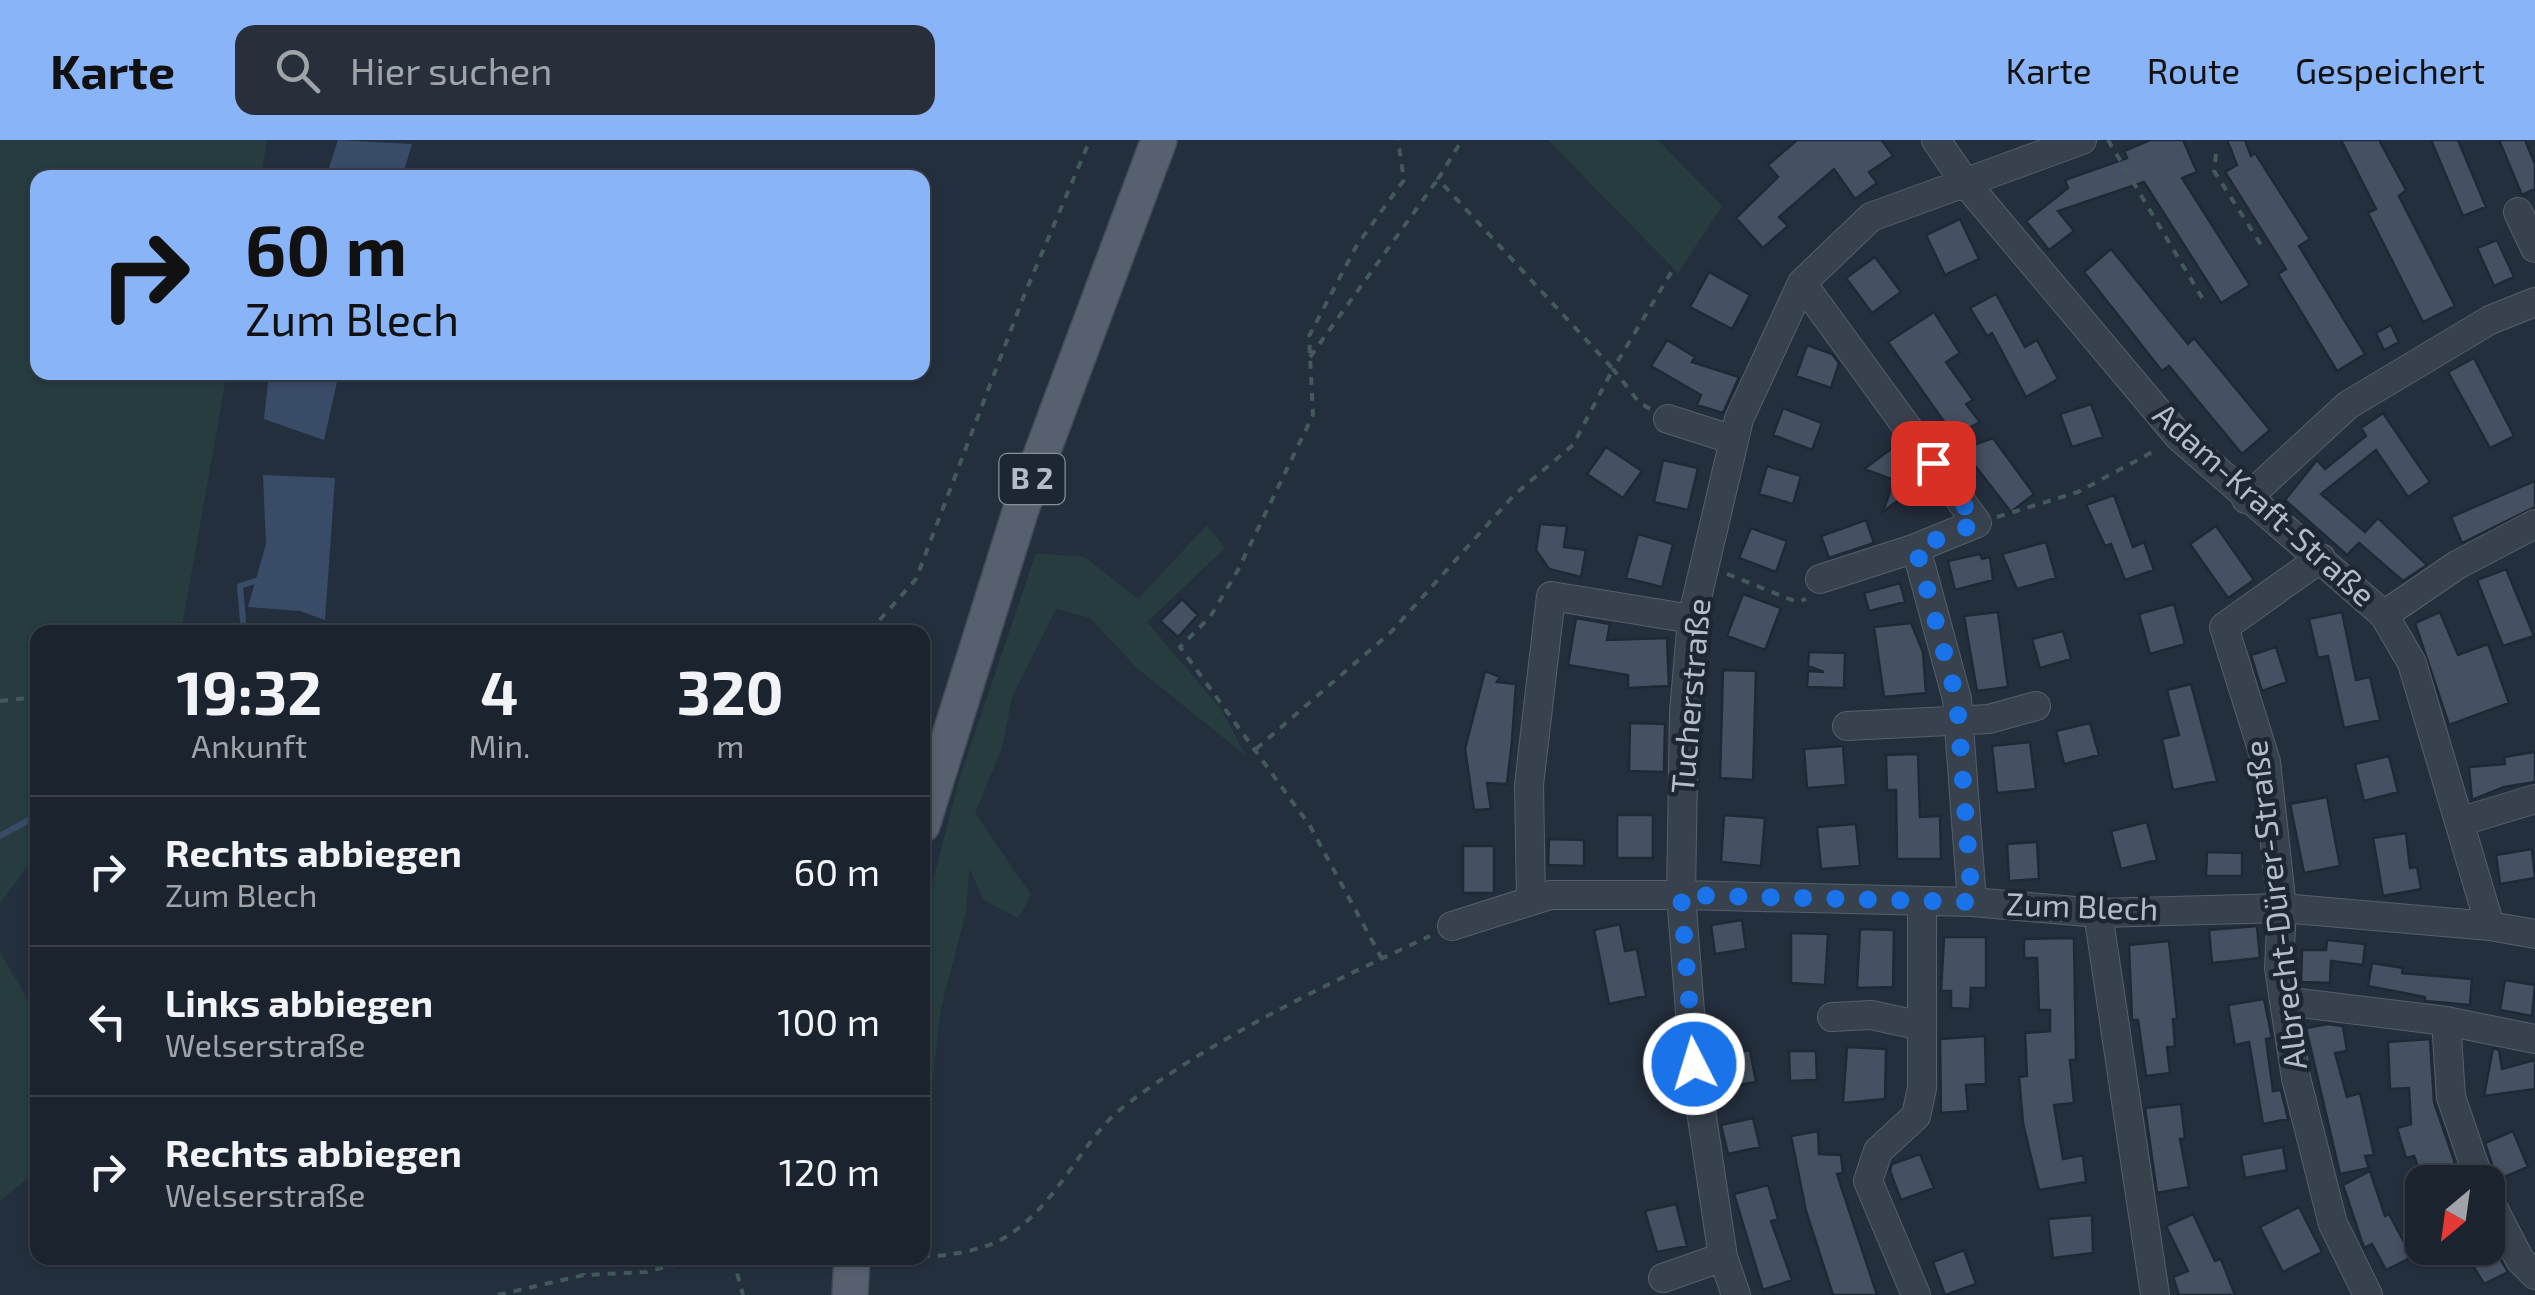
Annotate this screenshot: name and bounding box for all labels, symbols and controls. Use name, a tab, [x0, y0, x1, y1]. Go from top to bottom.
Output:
search box	[235, 25, 935, 115]
text: Karte	[50, 41, 175, 99]
icon: search	[270, 43, 325, 98]
text: Hier suchen	[350, 47, 552, 93]
text: Karte	[2006, 49, 2092, 91]
text: Route	[2147, 49, 2240, 91]
text: Gespeichert	[2295, 49, 2485, 91]
text: 60 m	[245, 206, 407, 290]
icon: right	[80, 210, 210, 340]
text: Zum Blech	[245, 291, 459, 345]
street label: Adam-Kraft-Straße	[2147, 394, 2384, 613]
pin	[1891, 421, 1976, 506]
icon: arrive	[1906, 436, 1961, 491]
road number: B 2	[1000, 454, 1064, 504]
street label: Tucherstraße	[1662, 597, 1716, 795]
text: 19:32	[176, 655, 322, 727]
text: 4	[480, 655, 519, 727]
text: 320	[677, 655, 784, 727]
text: Ankunft	[191, 726, 307, 764]
text: Min.	[468, 726, 530, 764]
text: m	[716, 726, 744, 764]
street label: Albrecht-Dürer-Straße	[2235, 738, 2313, 1072]
text: Rechts abbiegen	[165, 829, 462, 875]
icon: right	[80, 844, 135, 899]
text: 60 m	[794, 848, 880, 894]
text: Zum Blech	[165, 875, 317, 913]
street label: Zum Blech	[2005, 883, 2159, 927]
text: Links abbiegen	[165, 979, 433, 1025]
icon: left	[80, 994, 135, 1049]
text: 100 m	[777, 998, 880, 1044]
position arrow	[1642, 1012, 1746, 1116]
text: Welserstraße	[165, 1025, 365, 1063]
text: Rechts abbiegen	[165, 1129, 462, 1175]
icon: right	[80, 1144, 135, 1199]
text: 120 m	[779, 1148, 880, 1194]
north arrow	[2405, 1165, 2505, 1265]
map controls	[2405, 1165, 2505, 1265]
text: Welserstraße	[165, 1175, 365, 1213]

